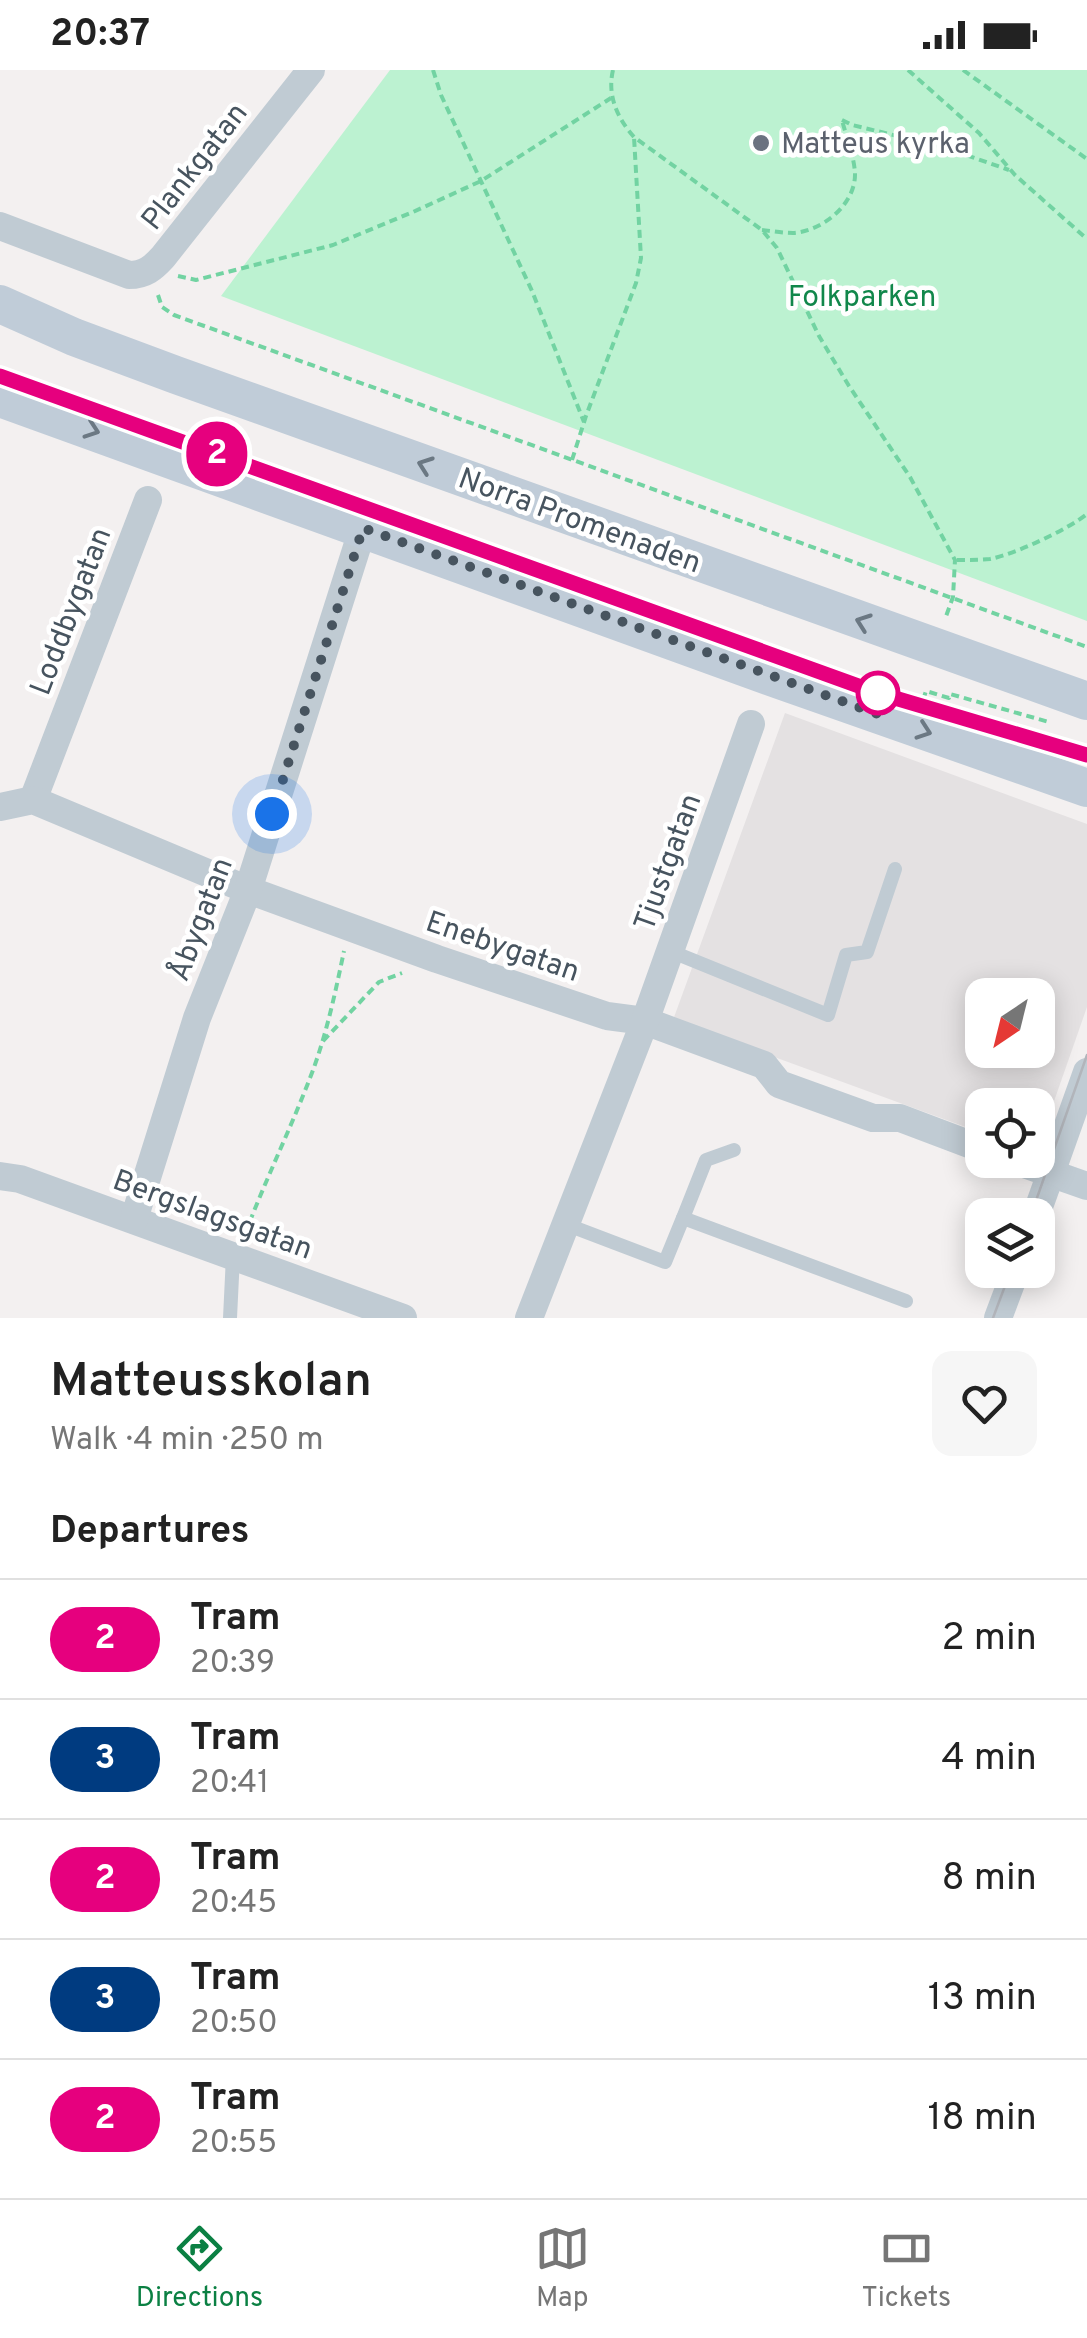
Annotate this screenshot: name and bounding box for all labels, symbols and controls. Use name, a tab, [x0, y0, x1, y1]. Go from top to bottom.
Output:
text: 20:37	[50, 11, 150, 60]
street label: Plankgatan	[135, 97, 257, 239]
place label: Matteus kyrka	[781, 127, 970, 164]
marker: Matteus kyrka	[750, 132, 772, 154]
park label: Folkparken	[788, 280, 936, 317]
one-way arrow	[82, 418, 99, 439]
line badge: 2	[184, 422, 250, 486]
text: 2	[206, 432, 228, 476]
one-way arrow	[418, 456, 435, 477]
street label: Norra Promenaden	[453, 461, 706, 583]
street label: Loddbygatan	[23, 523, 121, 701]
one-way arrow	[856, 613, 873, 634]
unlabelled marker	[857, 672, 899, 714]
one-way arrow	[915, 719, 932, 740]
your location	[247, 789, 297, 839]
street label: Tjustgatan	[627, 789, 711, 937]
street label: Åbygatan	[162, 853, 243, 987]
street label: Enebygatan	[420, 905, 584, 992]
north arrow	[965, 978, 1055, 1068]
map controls	[965, 978, 1055, 1288]
button: locate	[965, 1088, 1055, 1178]
street label: Bergslagsgatan	[107, 1163, 317, 1270]
button: layers	[965, 1198, 1055, 1288]
button: heart	[932, 1351, 1037, 1456]
text: Matteusskolan	[50, 1353, 372, 1413]
text: Walk · 4 min · 250 m	[50, 1421, 324, 1461]
text: Departures	[50, 1508, 250, 1557]
text: Tram	[190, 1595, 281, 1644]
text: 2 min	[942, 1615, 1037, 1664]
text: 2	[94, 1617, 116, 1661]
text: 20:39	[190, 1644, 275, 1684]
text: Tram	[190, 1715, 281, 1764]
text: 4 min	[941, 1735, 1037, 1784]
text: 3	[95, 1737, 115, 1781]
text: 20:41	[190, 1764, 269, 1804]
text: Tram	[190, 1835, 281, 1884]
text: 8 min	[942, 1855, 1037, 1904]
text: 2	[94, 1857, 116, 1901]
text: 20:45	[190, 1884, 277, 1924]
text: Tram	[190, 1955, 281, 2004]
text: 13 min	[928, 1975, 1037, 2024]
text: 3	[95, 1977, 115, 2021]
text: 20:50	[190, 2004, 278, 2044]
text: Tram	[190, 2075, 281, 2124]
text: 18 min	[927, 2095, 1037, 2144]
text: 2	[94, 2097, 116, 2141]
text: 20:55	[190, 2124, 277, 2164]
tab: Directions	[136, 2221, 263, 2317]
tab: Map	[535, 2221, 590, 2317]
tab: Tickets	[861, 2221, 951, 2317]

